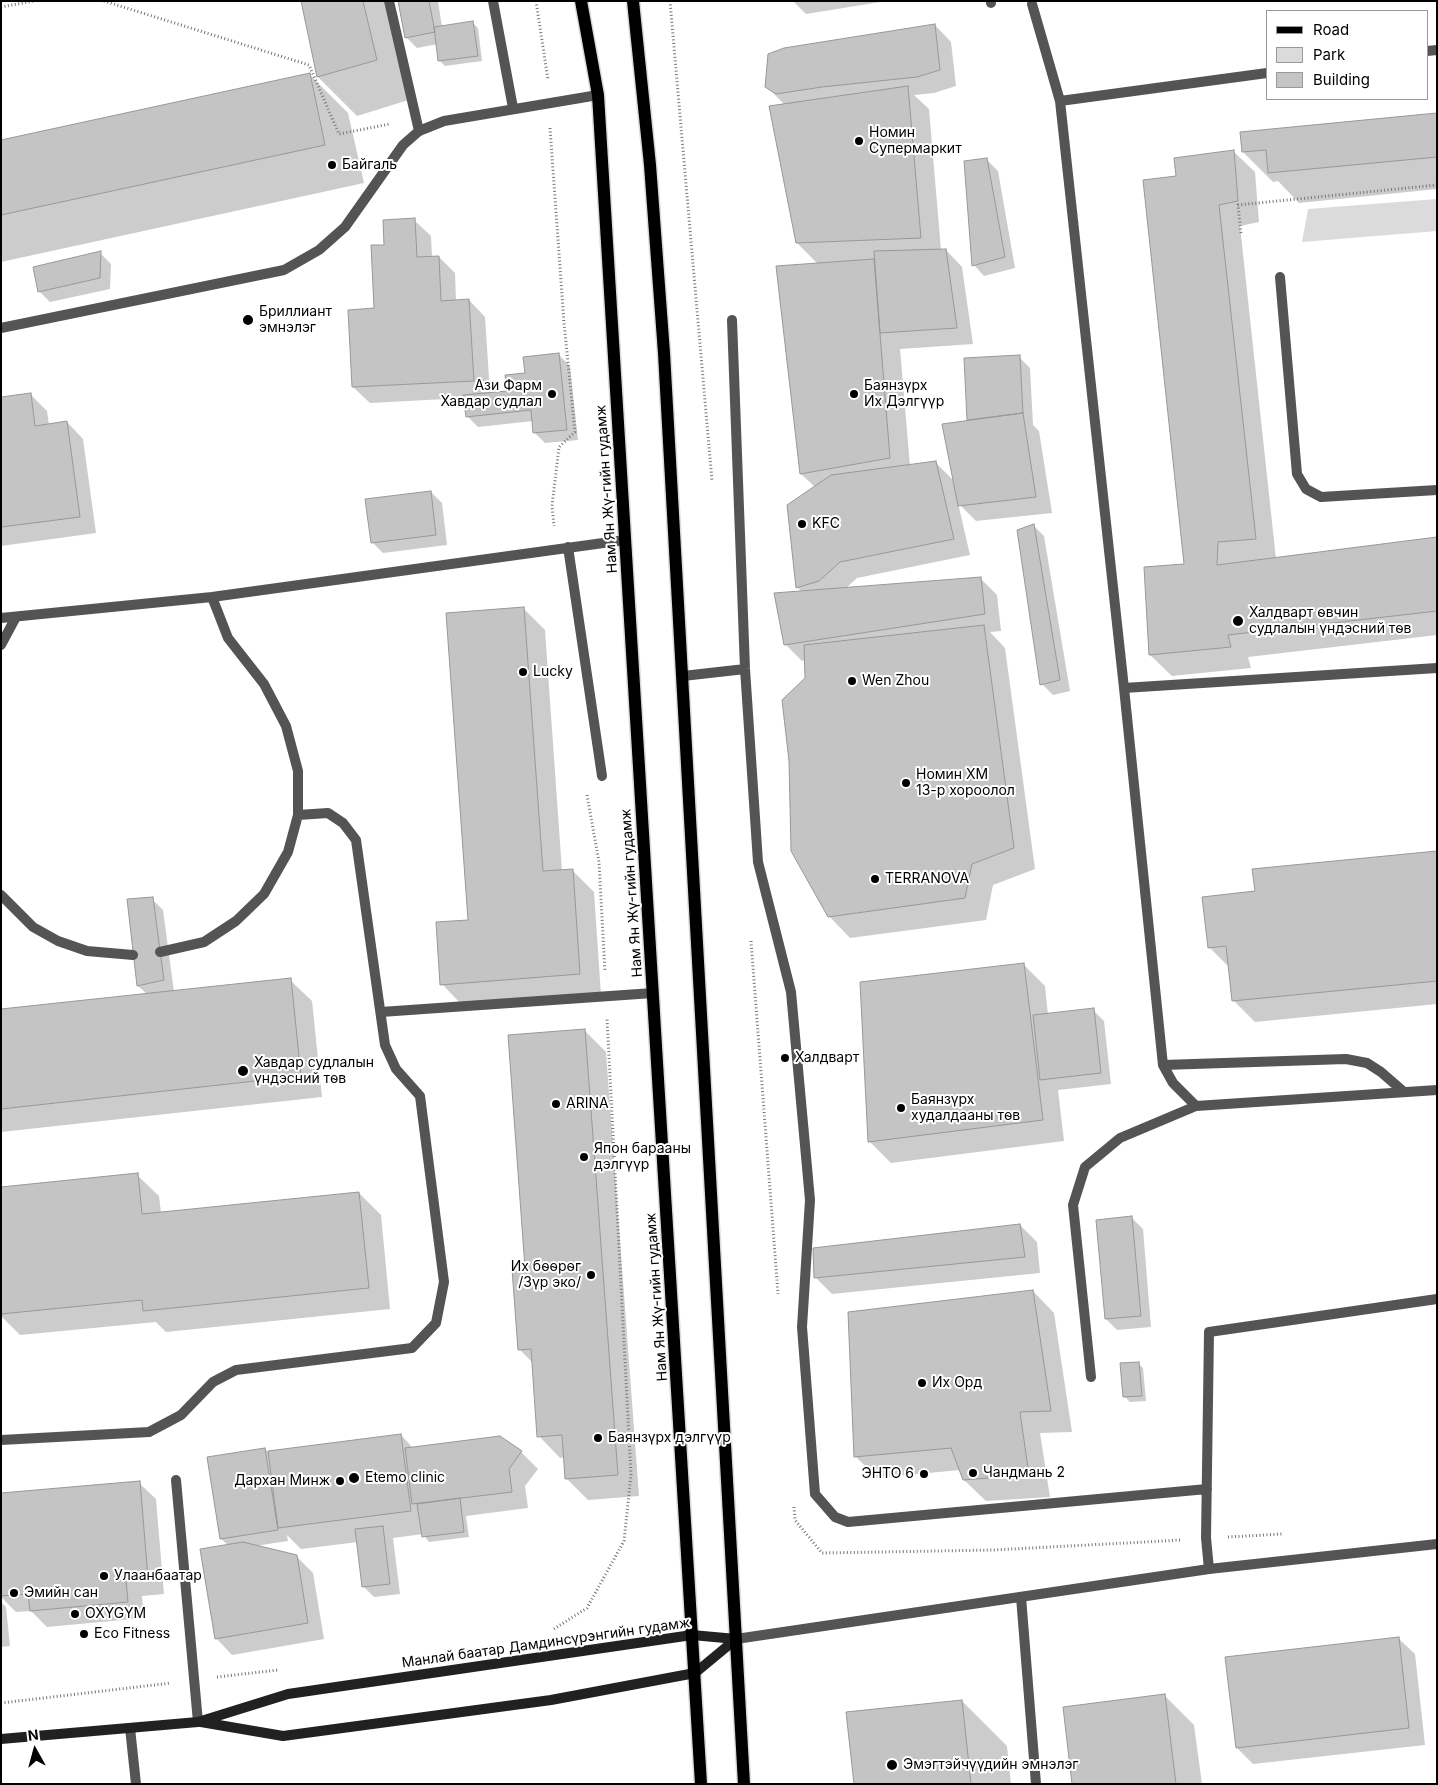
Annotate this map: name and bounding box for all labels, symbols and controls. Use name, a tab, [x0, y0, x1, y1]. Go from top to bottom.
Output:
legend	[1266, 10, 1428, 100]
text: Road	[1313, 20, 1349, 39]
text: Park	[1313, 45, 1345, 64]
text: Building	[1313, 70, 1370, 89]
place label: Номин Супермаркит	[869, 125, 962, 158]
marker: Номин Супермаркит	[853, 135, 865, 147]
place label: Байгаль	[342, 157, 397, 173]
marker: Байгаль	[326, 159, 338, 171]
place label: Бриллиант эмнэлэг	[259, 304, 332, 336]
marker: Бриллиант эмнэлэг	[241, 313, 255, 327]
place label: Ази Фарм Хавдар судлал	[441, 378, 542, 411]
place label: Баянзүрх Их Дэлгүүр	[864, 378, 944, 411]
marker: Ази Фарм Хавдар судлал	[546, 388, 558, 400]
marker: Баянзүрх Их Дэлгүүр	[848, 388, 860, 400]
street label: Нам Ян Жү-гийн гудамж	[593, 404, 621, 574]
place label: KFC	[812, 516, 840, 532]
marker: KFC	[796, 518, 808, 530]
place label: Халдварт өвчин судлалын үндэсний төв	[1249, 605, 1411, 638]
marker: Халдварт өвчин судлалын үндэсний төв	[1231, 614, 1245, 628]
place label: Lucky	[533, 664, 573, 680]
marker: Lucky	[517, 666, 529, 678]
place label: Wen Zhou	[862, 673, 929, 689]
marker: Wen Zhou	[846, 675, 858, 687]
place label: Номин ХМ 13-р хороолол	[916, 767, 1015, 800]
marker: Номин ХМ 13-р хороолол	[900, 777, 912, 789]
street label: Нам Ян Жү-гийн гудамж	[618, 808, 646, 978]
place label: TERRANOVA	[885, 871, 969, 887]
marker: TERRANOVA	[869, 873, 881, 885]
place label: Халдварт	[795, 1050, 859, 1066]
marker: Халдварт	[779, 1052, 791, 1064]
place label: Хавдар судлалын үндэсний төв	[254, 1055, 374, 1088]
marker: Хавдар судлалын үндэсний төв	[236, 1064, 250, 1078]
place label: Баянзүрх худалдааны төв	[911, 1092, 1020, 1124]
place label: ARINA	[566, 1096, 609, 1112]
marker: ARINA	[550, 1098, 562, 1110]
marker: Баянзүрх худалдааны төв	[895, 1102, 907, 1114]
place label: Япон барааны дэлгүүр	[594, 1141, 691, 1174]
marker: Япон барааны дэлгүүр	[578, 1151, 590, 1163]
street label: Нам Ян Жү-гийн гудамж	[643, 1212, 671, 1382]
place label: Их бөөрөг /3үр эко/	[511, 1259, 581, 1292]
marker: Их бөөрөг /3үр эко/	[585, 1269, 597, 1281]
place label: Их Орд	[932, 1375, 982, 1391]
marker: Их Орд	[916, 1377, 928, 1389]
place label: Баянзүрх дэлгүүр	[608, 1430, 731, 1446]
marker: Баянзүрх дэлгүүр	[592, 1432, 604, 1444]
place label: Чандмань 2	[983, 1465, 1065, 1481]
place label: ЭНТО 6	[861, 1466, 914, 1482]
marker: Чандмань 2	[967, 1467, 979, 1479]
marker: ЭНТО 6	[918, 1468, 930, 1480]
place label: Etemo clinic	[365, 1470, 445, 1486]
marker: Etemo clinic	[347, 1471, 361, 1485]
place label: Дархан Минж	[234, 1473, 330, 1489]
marker: Дархан Минж	[334, 1475, 346, 1487]
place label: Улаанбаатар	[114, 1568, 202, 1584]
marker: Улаанбаатар	[98, 1570, 110, 1582]
place label: Эмийн сан	[24, 1585, 98, 1601]
marker: Эмийн сан	[8, 1587, 20, 1599]
place label: OXYGYM	[85, 1606, 146, 1622]
marker: OXYGYM	[69, 1608, 81, 1620]
street label: Манлай баатар Дамдинсүрэнгийн гудамж	[401, 1614, 691, 1672]
place label: Eco Fitness	[94, 1626, 170, 1642]
marker: Eco Fitness	[78, 1628, 90, 1640]
north arrow	[10, 1725, 60, 1775]
text: N	[27, 1726, 39, 1744]
place label: Эмэгтэйчүүдийн эмнэлэг	[903, 1757, 1078, 1773]
marker: Эмэгтэйчүүдийн эмнэлэг	[885, 1758, 899, 1772]

